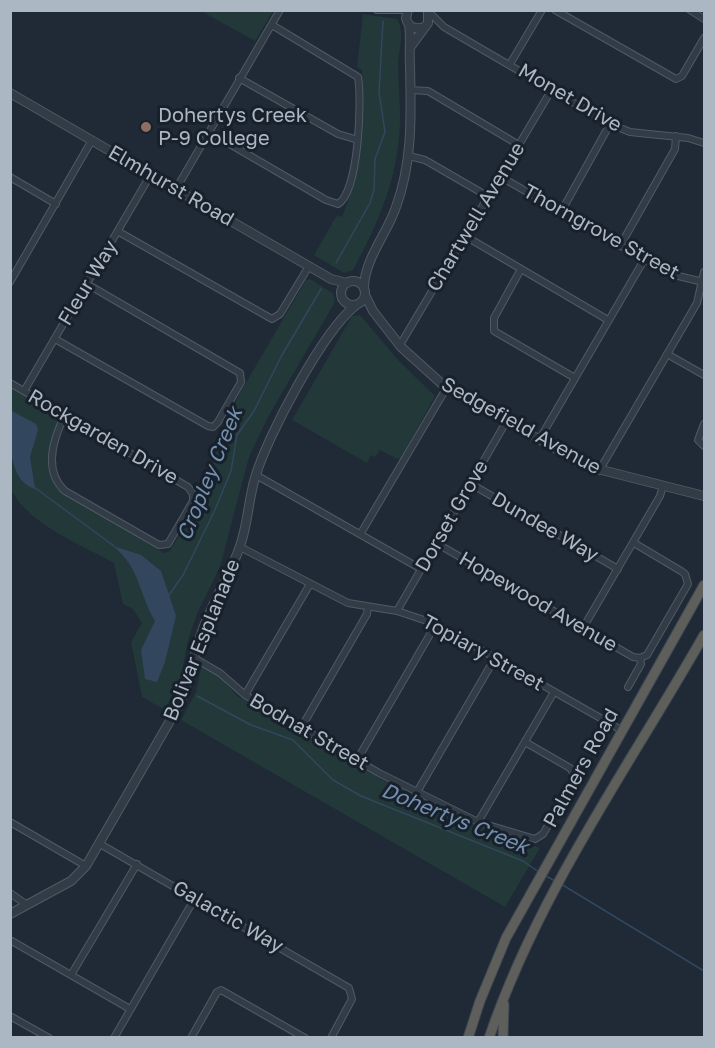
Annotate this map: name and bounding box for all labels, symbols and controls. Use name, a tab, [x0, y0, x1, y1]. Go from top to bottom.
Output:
street label: Monet Drive	[514, 59, 626, 137]
place label: Dohertys Creek P-9 College	[158, 104, 307, 151]
marker: Dohertys Creek P-9 College	[139, 120, 153, 134]
street label: Chartwell Avenue	[422, 138, 530, 296]
street label: Elmhurst Road	[104, 140, 238, 232]
street label: Thorngrove Street	[519, 179, 683, 285]
street label: Fleur Way	[53, 236, 123, 330]
street label: Sedgefield Avenue	[437, 372, 605, 480]
street label: Rockgarden Drive	[24, 384, 182, 490]
water label: Cropley Creek	[172, 404, 248, 544]
street label: Dorset Grove	[410, 456, 494, 576]
street label: Dundee Way	[487, 487, 603, 567]
street label: Hopewood Avenue	[455, 547, 621, 657]
street label: Bolivar Esplanade	[159, 556, 245, 724]
street label: Topiary Street	[418, 610, 548, 696]
street label: Bodnat Street	[245, 688, 373, 776]
street label: Palmers Road	[538, 704, 624, 832]
water label: Dohertys Creek	[378, 778, 532, 860]
street label: Galactic Way	[168, 876, 288, 958]

